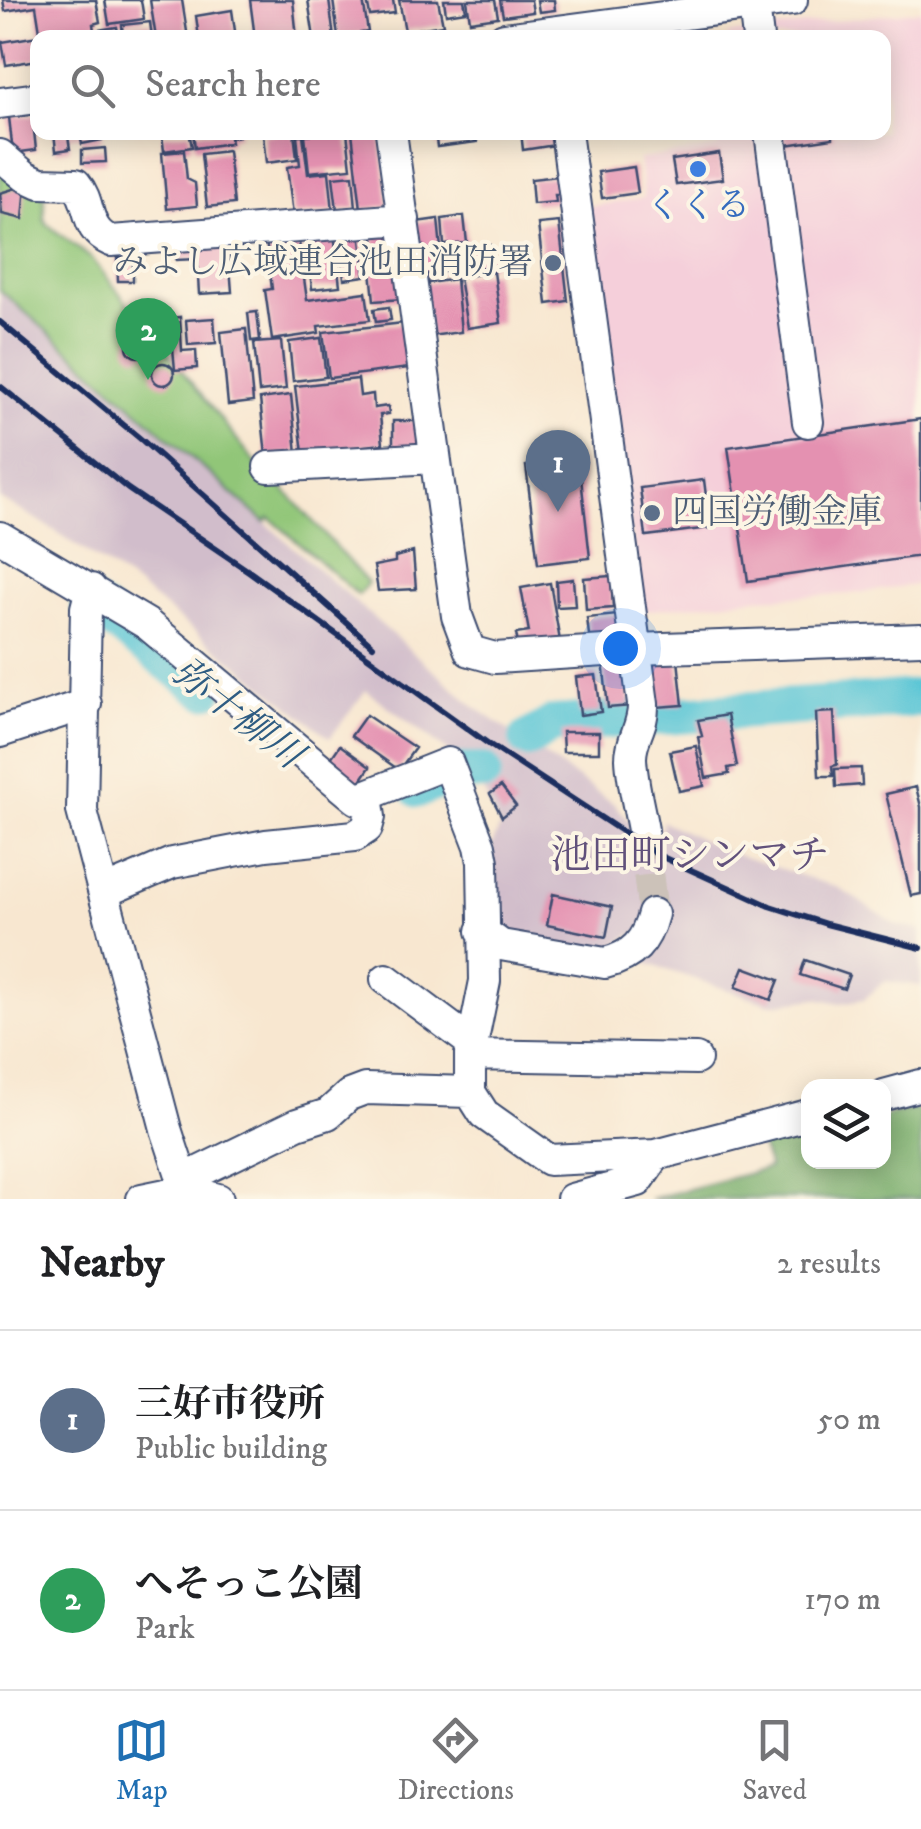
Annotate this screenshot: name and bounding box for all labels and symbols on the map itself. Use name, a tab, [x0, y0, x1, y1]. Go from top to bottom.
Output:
marker: くくる	[687, 158, 709, 180]
place label: くくる	[645, 184, 751, 228]
place label: みよし広域連合池田消防署	[113, 241, 533, 285]
marker: みよし広域連合池田消防署	[542, 252, 564, 274]
pin: 2	[116, 298, 180, 380]
pin: 1	[526, 430, 590, 512]
place label: 四国労働金庫	[672, 491, 882, 535]
marker: 四国労働金庫	[641, 502, 663, 524]
your location	[595, 623, 646, 674]
water label: 弥十柳川	[162, 648, 315, 782]
district label: 池田町シンマチ	[551, 832, 830, 882]

